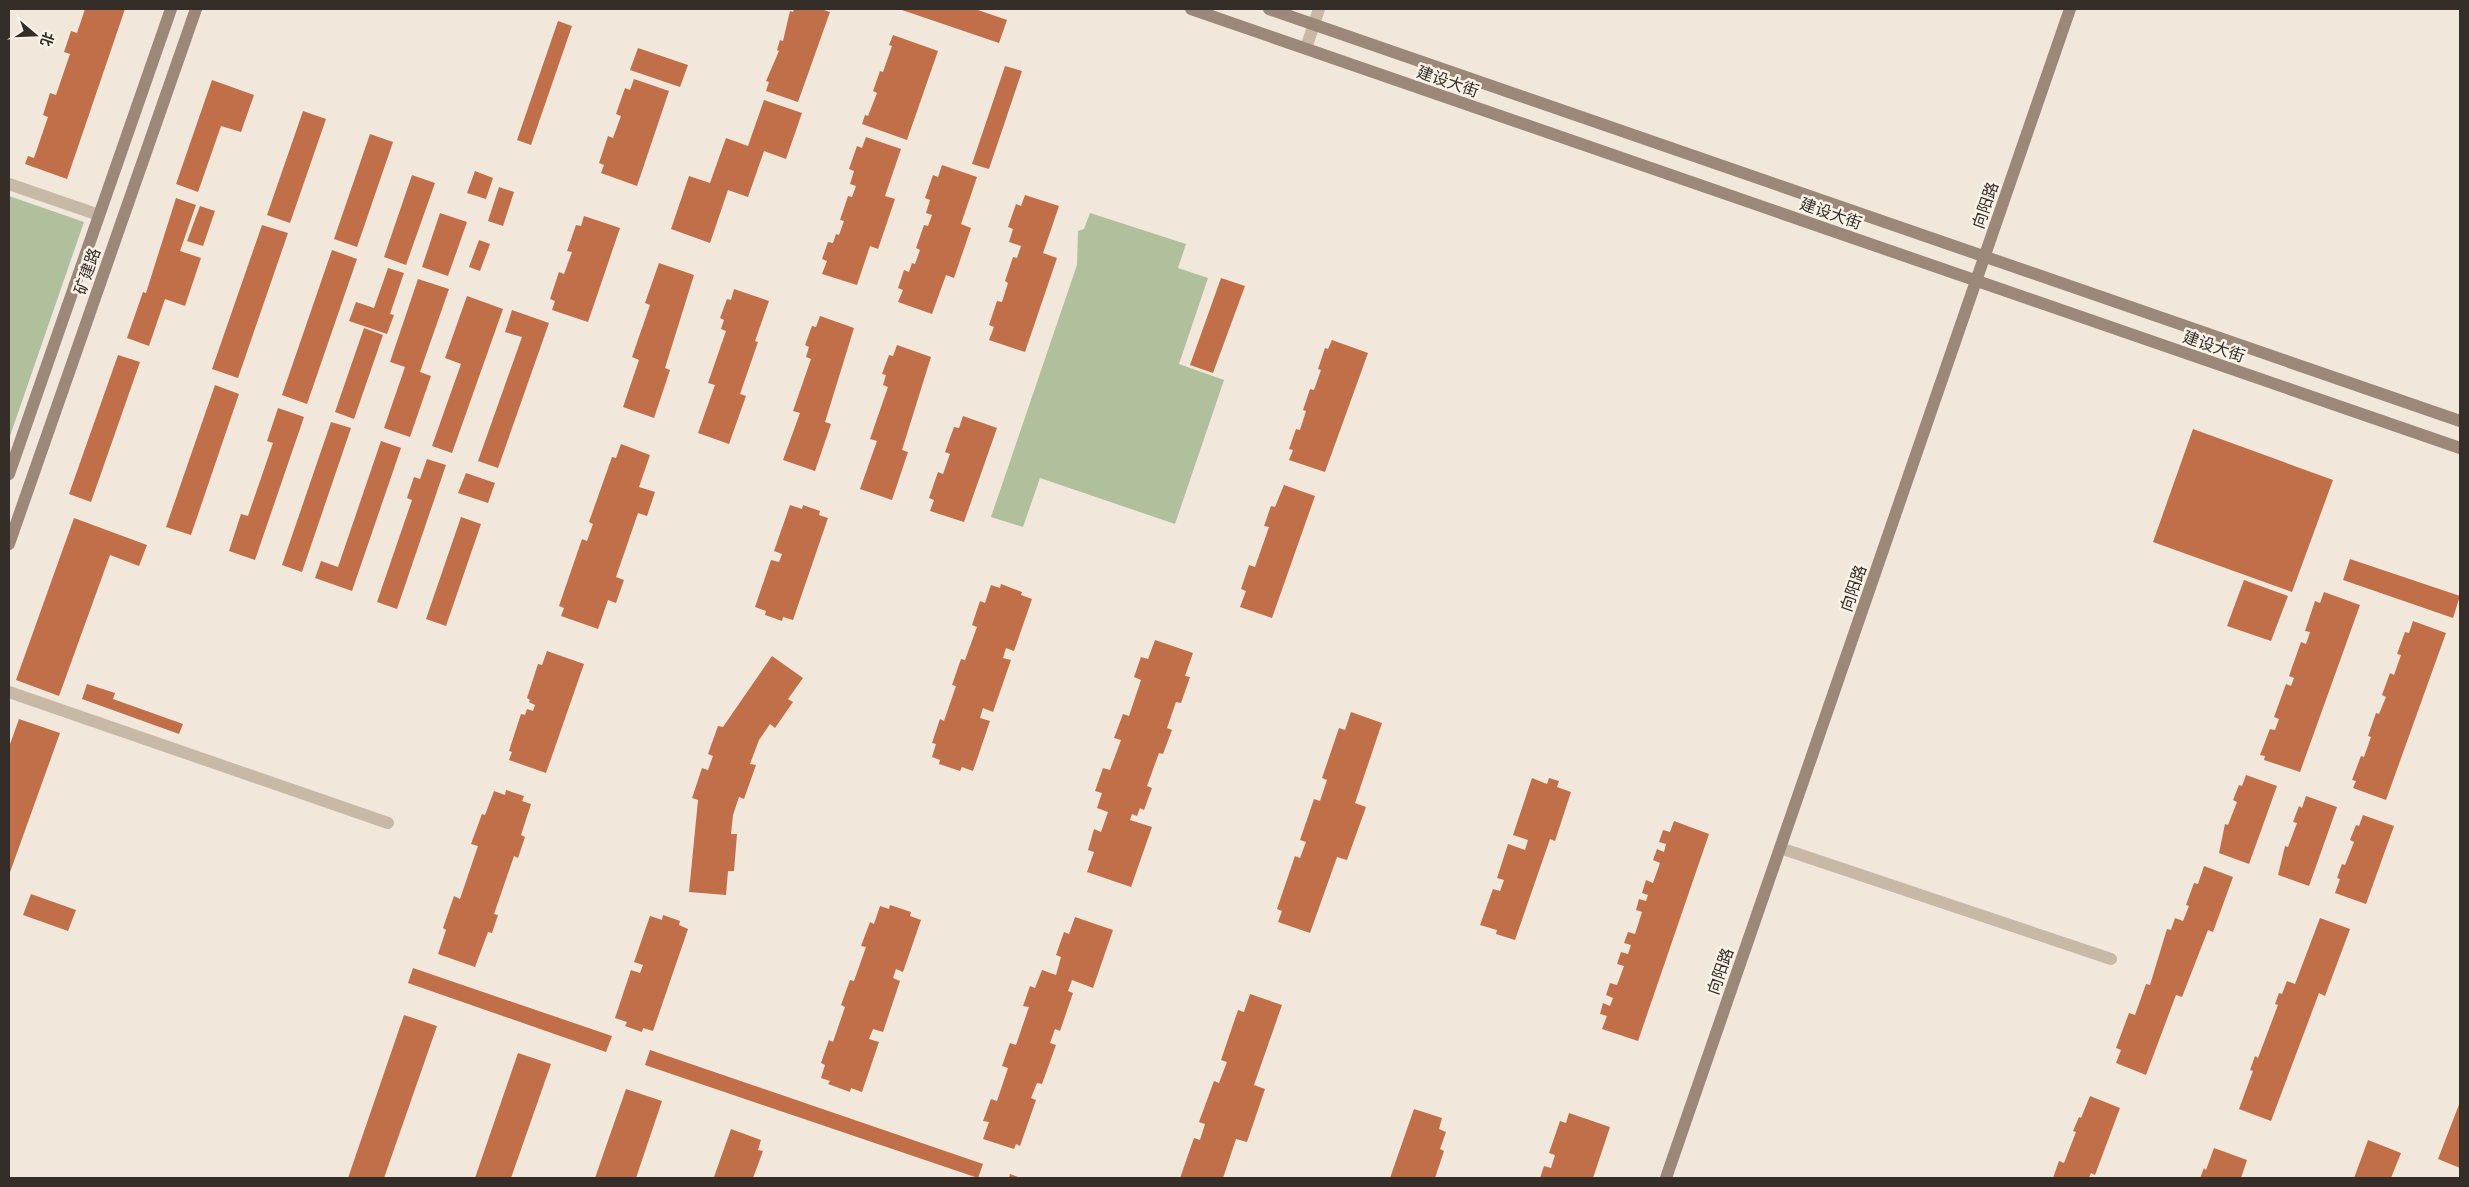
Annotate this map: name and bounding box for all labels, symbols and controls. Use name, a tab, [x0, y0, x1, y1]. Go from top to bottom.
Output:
north arrow	[10, 10, 60, 60]
text: 北	[37, 30, 58, 49]
street label: 建设大街	[1415, 61, 1482, 100]
street label: 向阳路	[1968, 179, 2001, 231]
street label: 建设大街	[1798, 193, 1865, 232]
street label: 矿建路	[70, 245, 103, 297]
street label: 建设大街	[2181, 326, 2248, 365]
street label: 向阳路	[1836, 562, 1869, 614]
street label: 向阳路	[1703, 945, 1736, 997]

